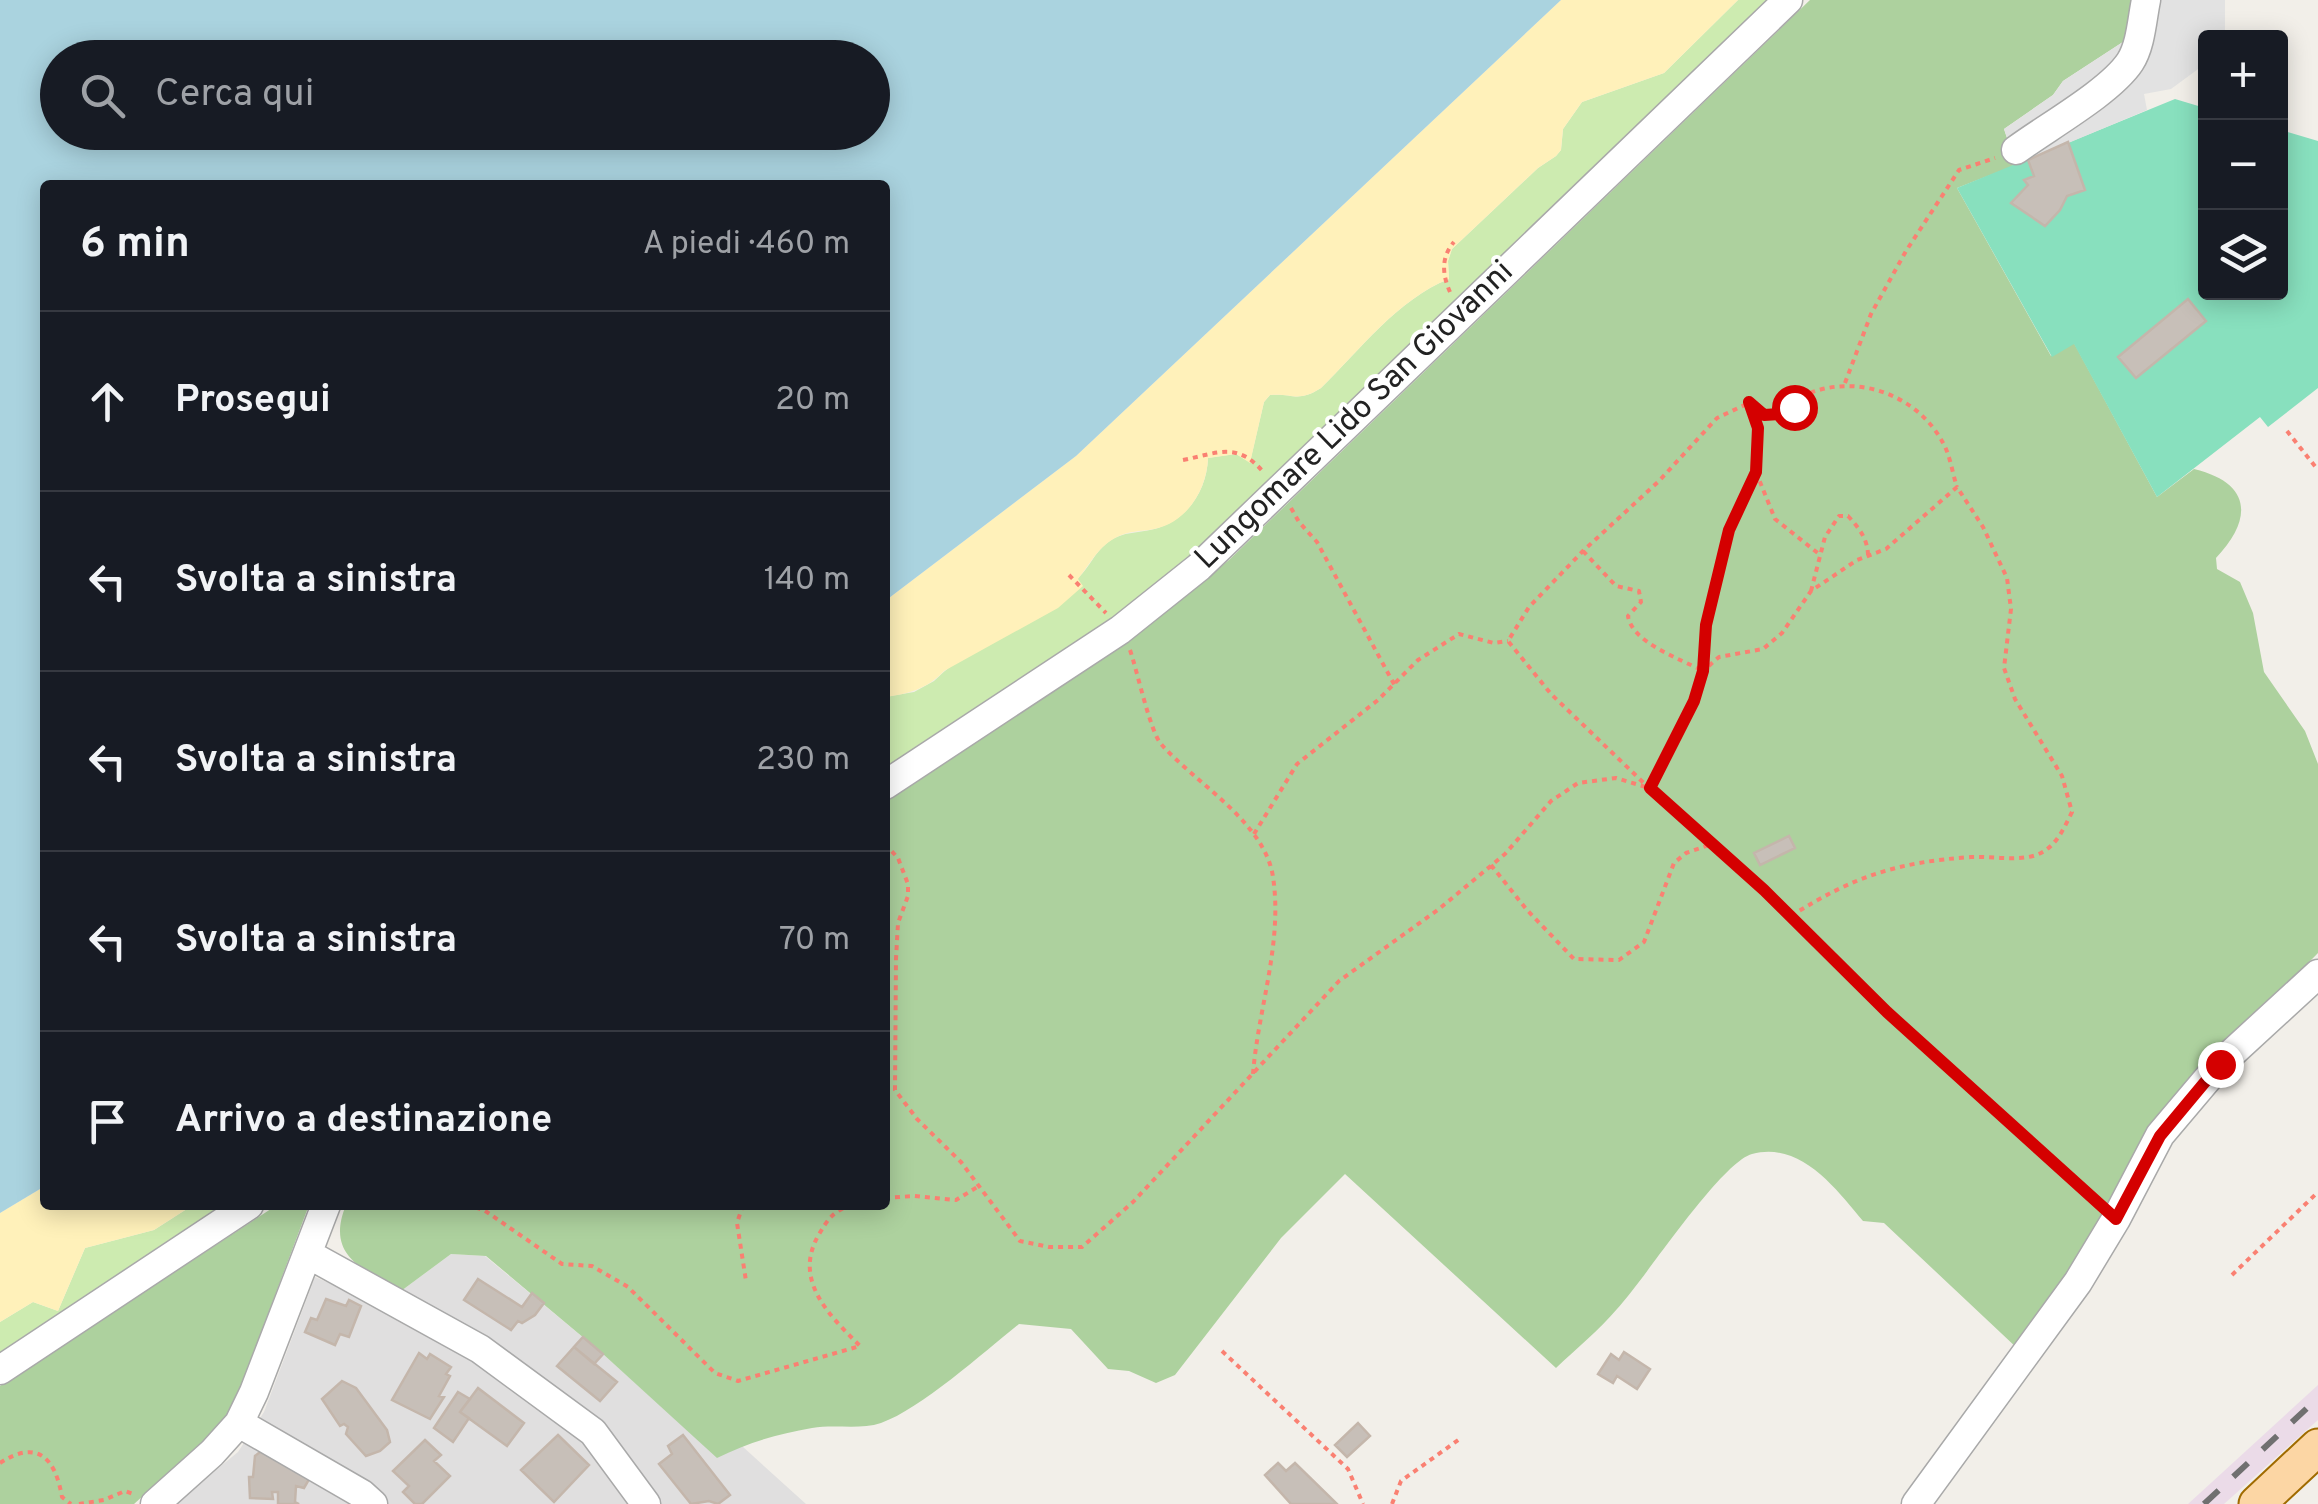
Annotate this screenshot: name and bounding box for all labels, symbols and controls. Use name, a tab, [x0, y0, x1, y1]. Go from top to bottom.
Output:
map controls	[2198, 30, 2288, 300]
button: +	[2198, 30, 2288, 120]
search box	[40, 40, 890, 150]
icon: search	[75, 68, 130, 123]
text: Cerca qui	[155, 71, 314, 120]
button: −	[2198, 120, 2288, 210]
button: layers	[2198, 210, 2288, 300]
text: 6 min	[80, 219, 190, 272]
text: A piedi · 460 m	[643, 225, 850, 265]
street label: Lungomare Lido San Giovanni	[1187, 253, 1523, 579]
icon: ahead	[80, 374, 135, 429]
text: Prosegui	[175, 377, 331, 426]
text: 20 m	[775, 381, 850, 421]
route start	[1772, 385, 1818, 431]
icon: left	[80, 554, 135, 609]
text: Svolta a sinistra	[175, 557, 457, 606]
text: 140 m	[764, 561, 850, 601]
icon: left	[80, 734, 135, 789]
text: Svolta a sinistra	[175, 737, 457, 786]
text: 230 m	[756, 741, 850, 781]
icon: left	[80, 914, 135, 969]
text: Svolta a sinistra	[175, 917, 457, 966]
text: 70 m	[779, 921, 850, 961]
route end	[2198, 1042, 2244, 1088]
icon: arrive	[80, 1094, 135, 1149]
text: Arrivo a destinazione	[175, 1097, 552, 1146]

